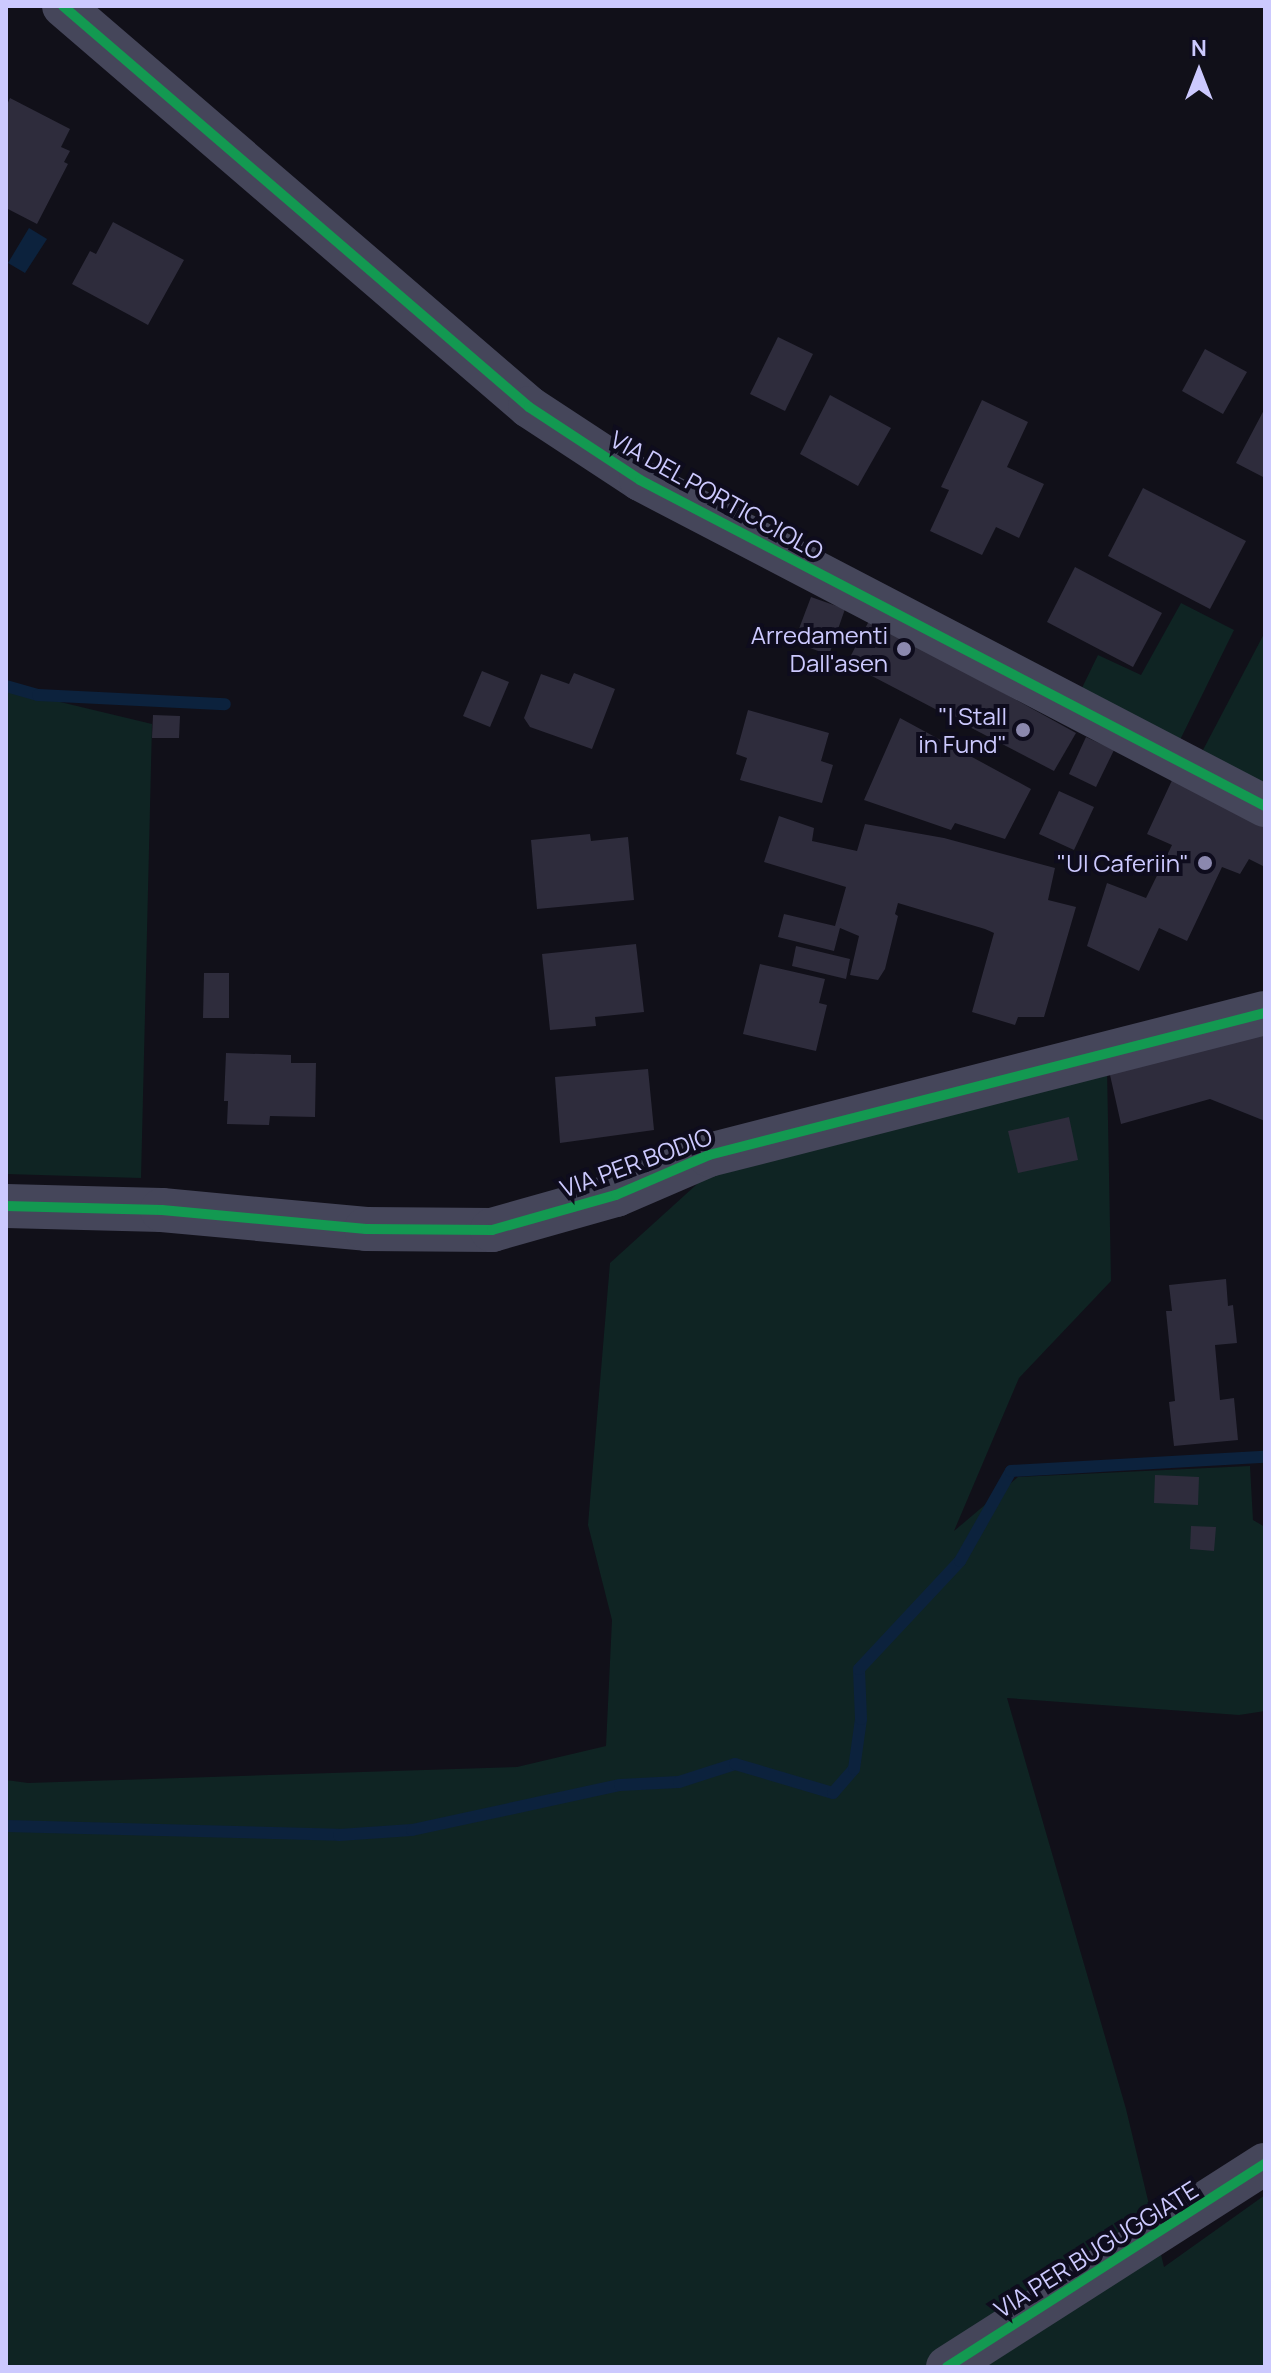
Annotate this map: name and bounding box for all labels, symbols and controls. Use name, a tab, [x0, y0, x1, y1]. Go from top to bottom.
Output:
north arrow	[1159, 32, 1239, 112]
text: N	[1191, 33, 1207, 63]
street label: VIA DEL PORTICCIOLO	[605, 424, 829, 566]
place label: Arredamenti Dall'asen	[751, 621, 888, 677]
marker: Arredamenti Dall'asen	[895, 640, 913, 658]
place label: "I Stall in Fund"	[918, 702, 1007, 758]
marker: "I Stall in Fund"	[1014, 721, 1032, 739]
place label: "Ul Caferiin"	[1057, 849, 1189, 877]
marker: "Ul Caferiin"	[1196, 854, 1214, 872]
street label: VIA PER BODIO	[556, 1121, 716, 1203]
street label: VIA PER BUGUGGIATE	[989, 2175, 1203, 2323]

